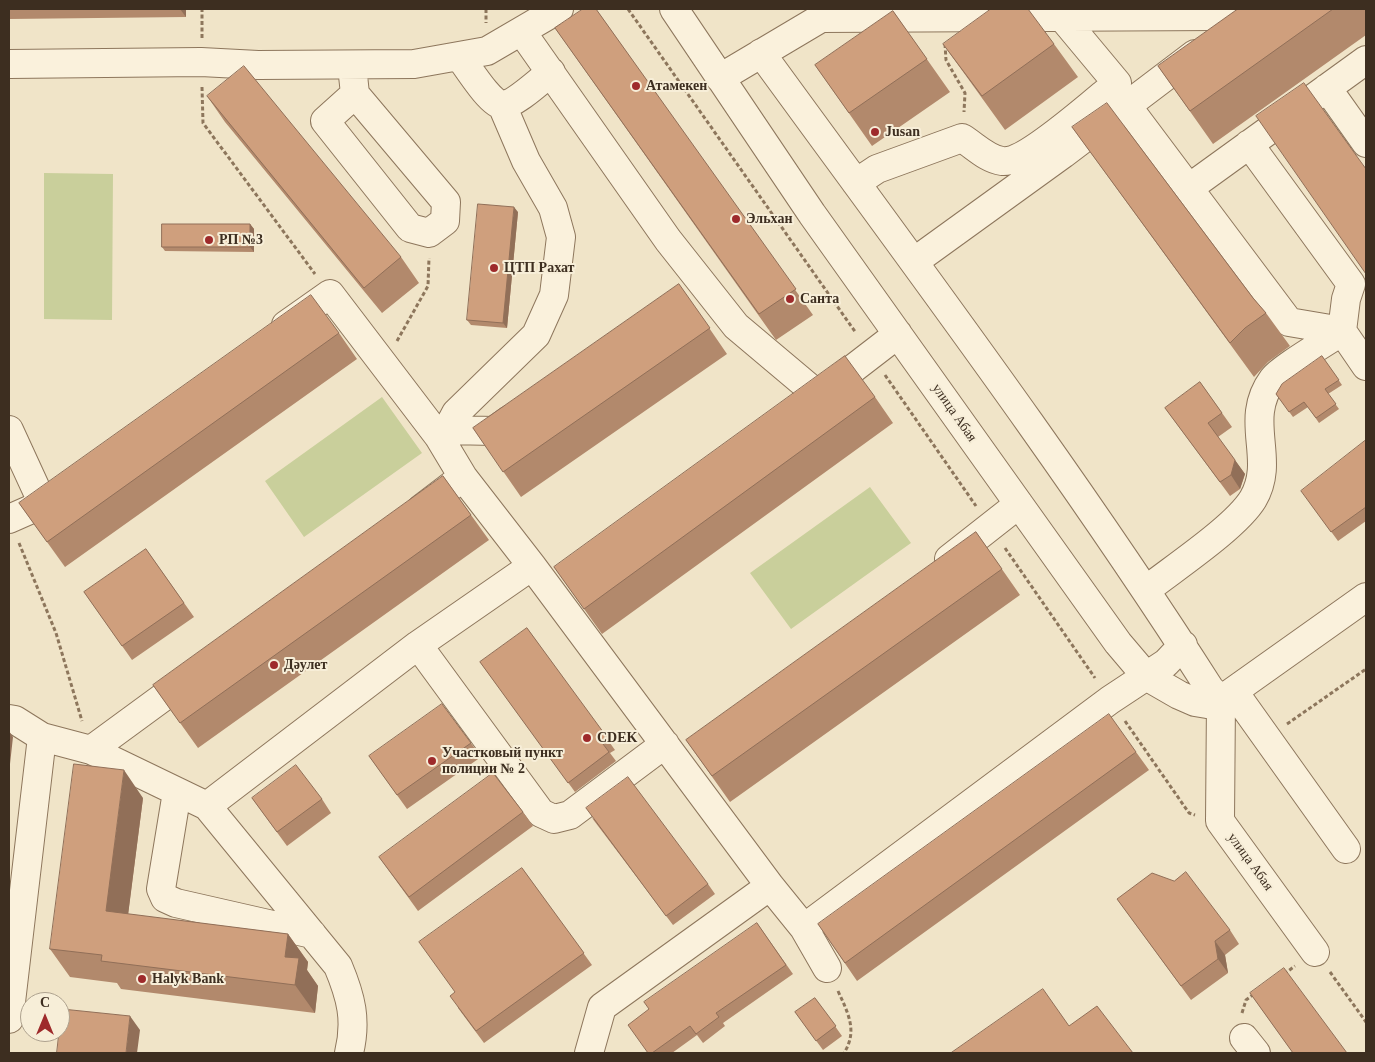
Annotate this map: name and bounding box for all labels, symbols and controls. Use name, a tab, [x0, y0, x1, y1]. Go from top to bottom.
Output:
place label: Атамекен	[646, 78, 707, 94]
marker: Атамекен	[630, 80, 642, 92]
place label: Jusan	[885, 124, 920, 140]
marker: Jusan	[869, 126, 881, 138]
place label: Эльхан	[746, 211, 792, 227]
marker: Эльхан	[730, 213, 742, 225]
place label: РП №3	[219, 232, 263, 248]
marker: РП №3	[203, 234, 215, 246]
place label: ЦТП Рахат	[504, 260, 574, 276]
marker: ЦТП Рахат	[488, 262, 500, 274]
place label: Санта	[800, 291, 839, 307]
marker: Санта	[784, 293, 796, 305]
street label: улица Абая	[928, 381, 980, 445]
place label: Дәулет	[284, 657, 327, 673]
marker: Дәулет	[268, 659, 280, 671]
place label: CDEK	[597, 730, 637, 746]
marker: CDEK	[581, 732, 593, 744]
place label: Участковый пункт полиции № 2	[442, 745, 563, 778]
marker: Участковый пункт полиции № 2	[426, 755, 438, 767]
street label: улица Абая	[1223, 830, 1277, 894]
place label: Halyk Bank	[152, 971, 224, 987]
marker: Halyk Bank	[136, 973, 148, 985]
north arrow	[20, 992, 70, 1042]
text: С	[40, 995, 50, 1010]

